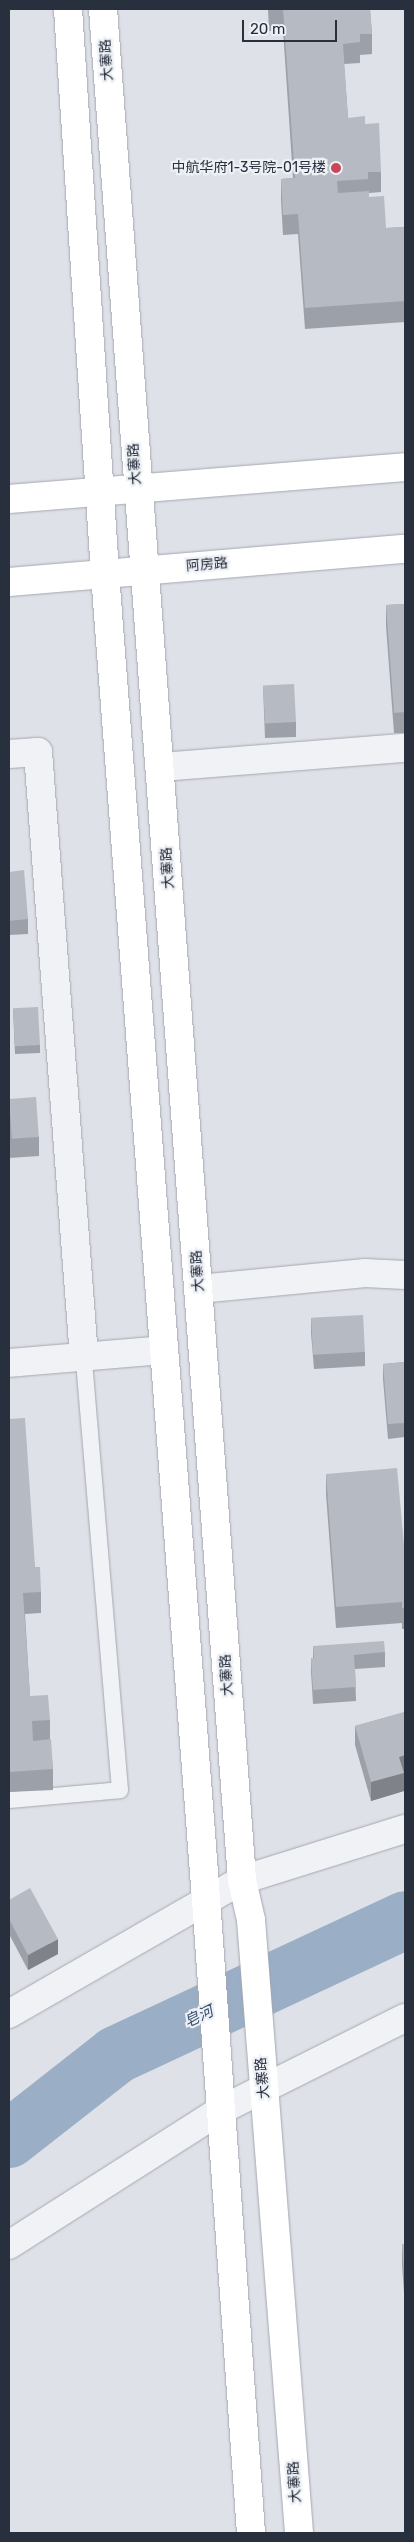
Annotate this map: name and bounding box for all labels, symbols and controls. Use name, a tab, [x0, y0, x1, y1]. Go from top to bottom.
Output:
scale bar	[244, 10, 339, 42]
text: 20 m	[250, 20, 285, 38]
street label: 大寨路	[97, 38, 117, 82]
place label: 中航华府1-3号院-01号楼	[171, 160, 326, 176]
marker: 中航华府1-3号院-01号楼	[330, 162, 342, 174]
street label: 大寨路	[125, 442, 145, 486]
street label: 阿房路	[185, 555, 229, 575]
street label: 大寨路	[158, 846, 178, 890]
street label: 大寨路	[188, 1249, 208, 1293]
street label: 大寨路	[217, 1653, 237, 1697]
water label: 皂河	[182, 2003, 216, 2031]
street label: 大寨路	[253, 2056, 273, 2100]
street label: 大寨路	[285, 2460, 305, 2504]

